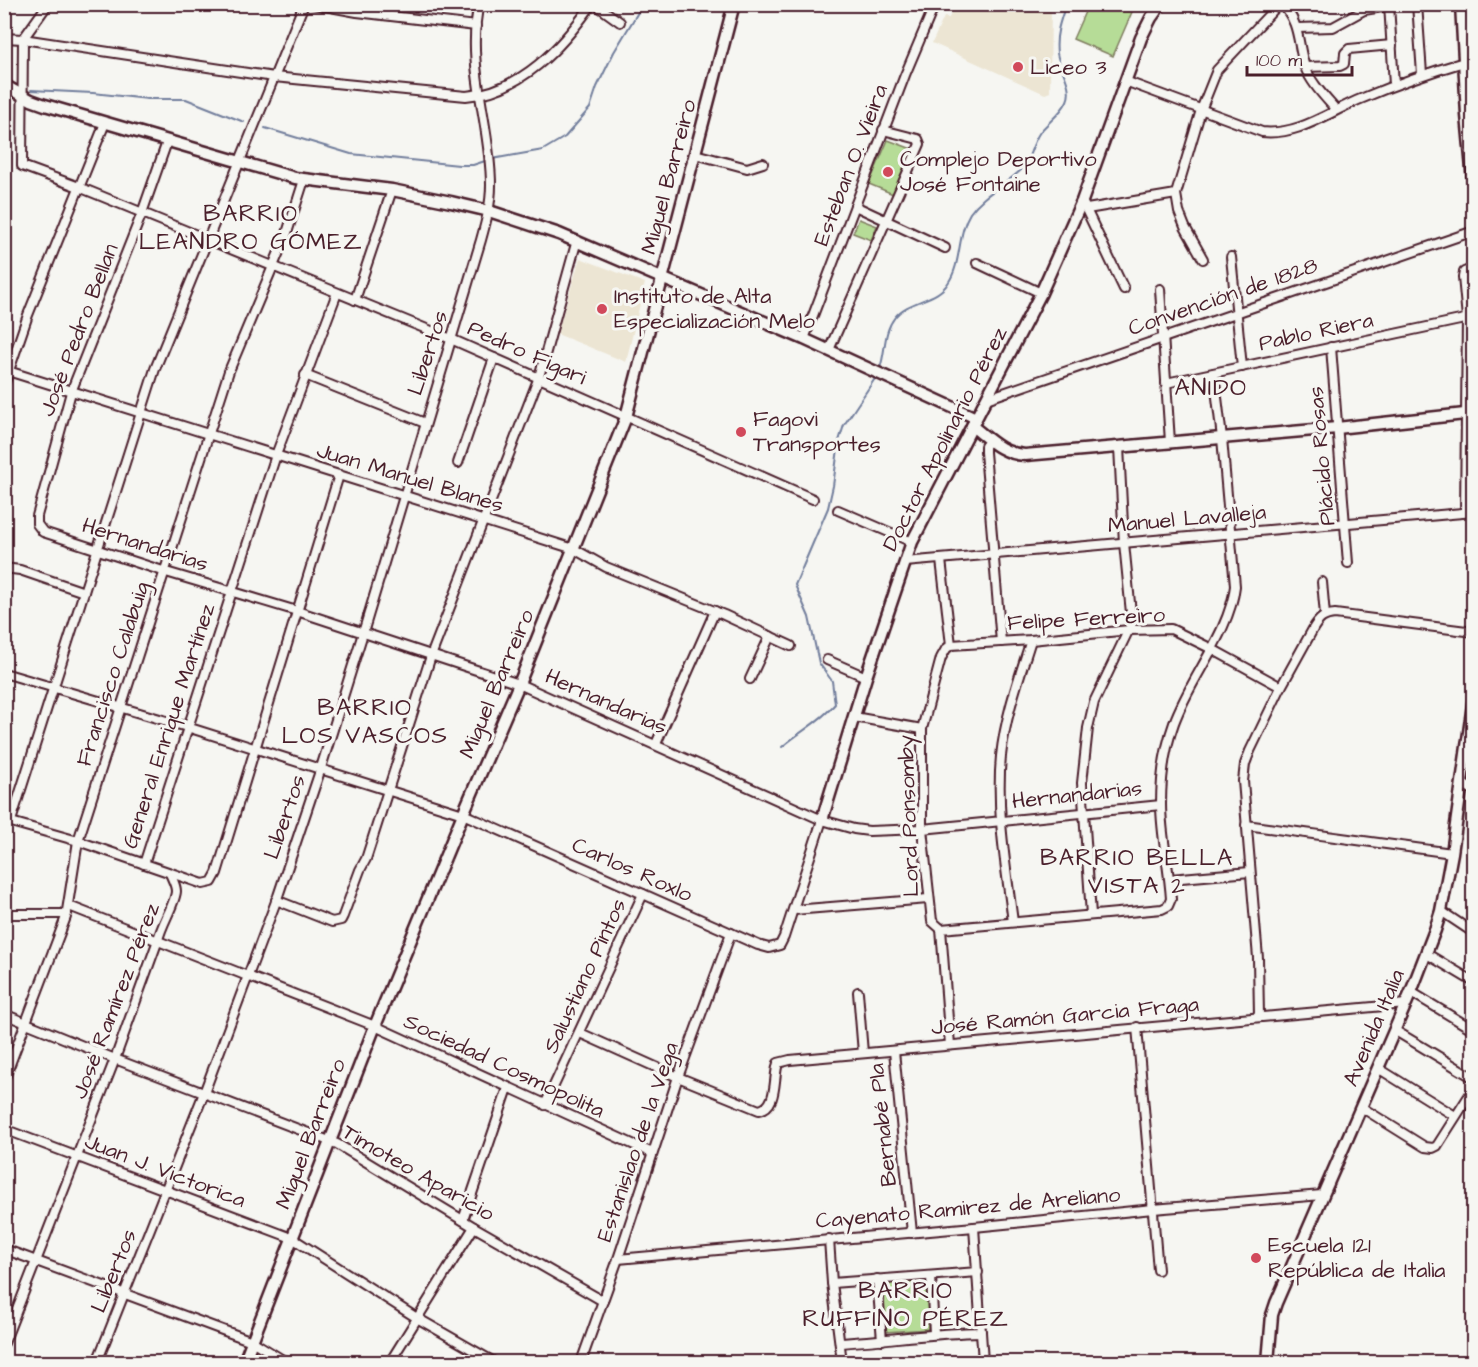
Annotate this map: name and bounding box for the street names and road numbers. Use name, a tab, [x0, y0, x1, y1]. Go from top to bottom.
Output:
street label: Esteban O. Vieira	[806, 80, 896, 250]
street label: Miguel Barreiro	[633, 96, 706, 258]
street label: José Pedro Bellan	[32, 239, 126, 421]
street label: Convención de 1828	[1124, 250, 1322, 344]
street label: Pablo Riera	[1256, 305, 1376, 359]
street label: Libertos	[400, 307, 456, 399]
street label: Pedro Figari	[462, 313, 591, 394]
street label: Doctor Apolinario Pérez	[875, 321, 1015, 557]
street label: Plácido Rosas	[1300, 385, 1344, 527]
street label: Juan Manuel Blanes	[313, 435, 507, 521]
street label: Manuel Lavalleja	[1107, 497, 1267, 541]
street label: Hernandarias	[78, 510, 212, 580]
street label: Francisco Calabuig	[69, 578, 158, 771]
street label: General Enrique Martínez	[115, 599, 223, 852]
street label: Felipe Ferreiro	[1006, 599, 1166, 639]
street label: Miguel Barreiro	[452, 604, 544, 764]
street label: Hernandarias	[540, 661, 672, 743]
street label: Lord Ponsomby	[891, 734, 928, 898]
street label: Libertos	[256, 771, 314, 863]
street label: Hernandarias	[1010, 773, 1144, 817]
street label: Carlos Roxlo	[567, 830, 698, 911]
street label: Salustiano Pintos	[536, 894, 634, 1058]
street label: José Ramírez Pérez	[64, 898, 168, 1104]
street label: Avenida Italia	[1335, 965, 1413, 1091]
street label: José Ramón Garcia Fraga	[930, 989, 1200, 1044]
street label: Sociedad Cosmopolita	[399, 1006, 609, 1126]
street label: Estanislao de la Vega	[589, 1038, 688, 1246]
street label: Miguel Barreiro	[268, 1054, 355, 1214]
street label: Bernabé Pla	[861, 1062, 905, 1188]
street label: Timoteo Aparicio	[336, 1117, 500, 1230]
street label: Juan J. Victorica	[80, 1126, 250, 1216]
street label: Cayenato Ramirez de Areliano	[814, 1179, 1122, 1238]
street label: Libertos	[83, 1225, 145, 1317]

